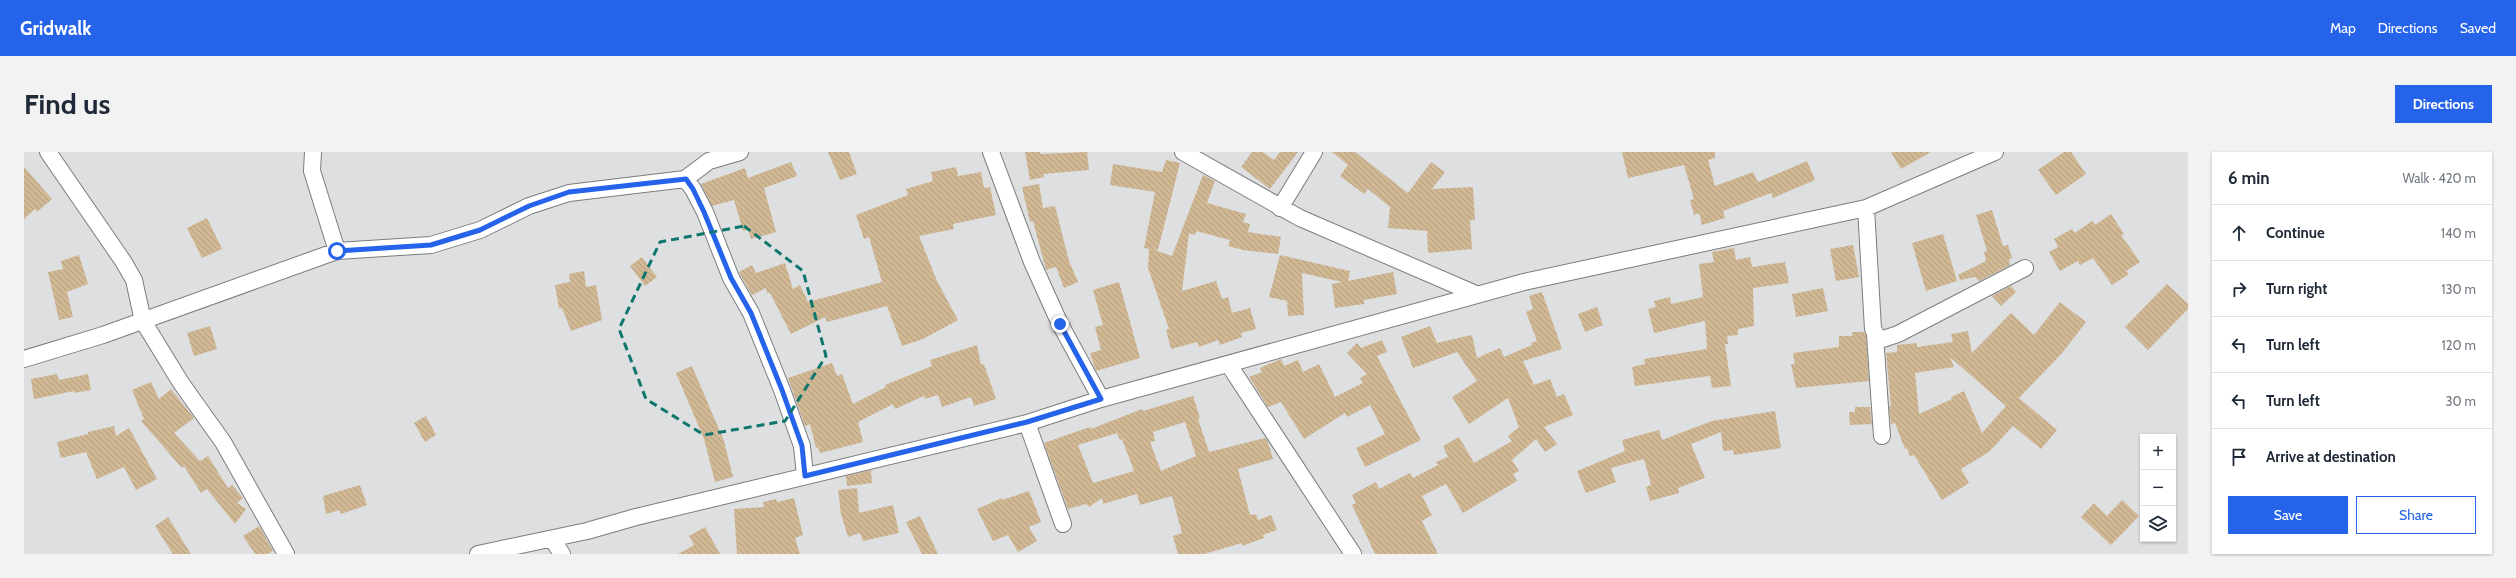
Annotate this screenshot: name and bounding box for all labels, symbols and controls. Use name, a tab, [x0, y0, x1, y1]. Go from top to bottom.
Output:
text: Gridwalk	[20, 17, 92, 40]
text: Map	[2330, 19, 2356, 37]
text: Directions	[2378, 19, 2438, 37]
text: Saved	[2460, 19, 2496, 37]
button: Directions	[2395, 85, 2492, 123]
text: Find us	[24, 87, 110, 121]
text: 6 min	[2228, 168, 2270, 188]
text: Walk · 420 m	[2402, 170, 2476, 186]
icon: ahead	[2228, 222, 2250, 244]
text: Continue	[2266, 224, 2325, 242]
text: 140 m	[2441, 225, 2476, 241]
route start	[328, 242, 346, 260]
icon: right	[2228, 278, 2250, 300]
text: Turn right	[2266, 280, 2327, 298]
text: 130 m	[2441, 281, 2476, 297]
route end	[1051, 315, 1069, 333]
icon: left	[2228, 334, 2250, 356]
text: Turn left	[2266, 336, 2320, 354]
text: 120 m	[2442, 337, 2476, 353]
icon: left	[2228, 390, 2250, 412]
text: Turn left	[2266, 392, 2320, 410]
text: 30 m	[2446, 393, 2476, 409]
map controls	[2140, 434, 2176, 542]
button: +	[2140, 434, 2176, 470]
icon: arrive	[2228, 446, 2250, 468]
text: Arrive at destination	[2266, 448, 2396, 466]
button: −	[2140, 470, 2176, 506]
button: Save	[2228, 496, 2348, 534]
button: Share	[2356, 496, 2476, 534]
button: layers	[2140, 506, 2176, 542]

